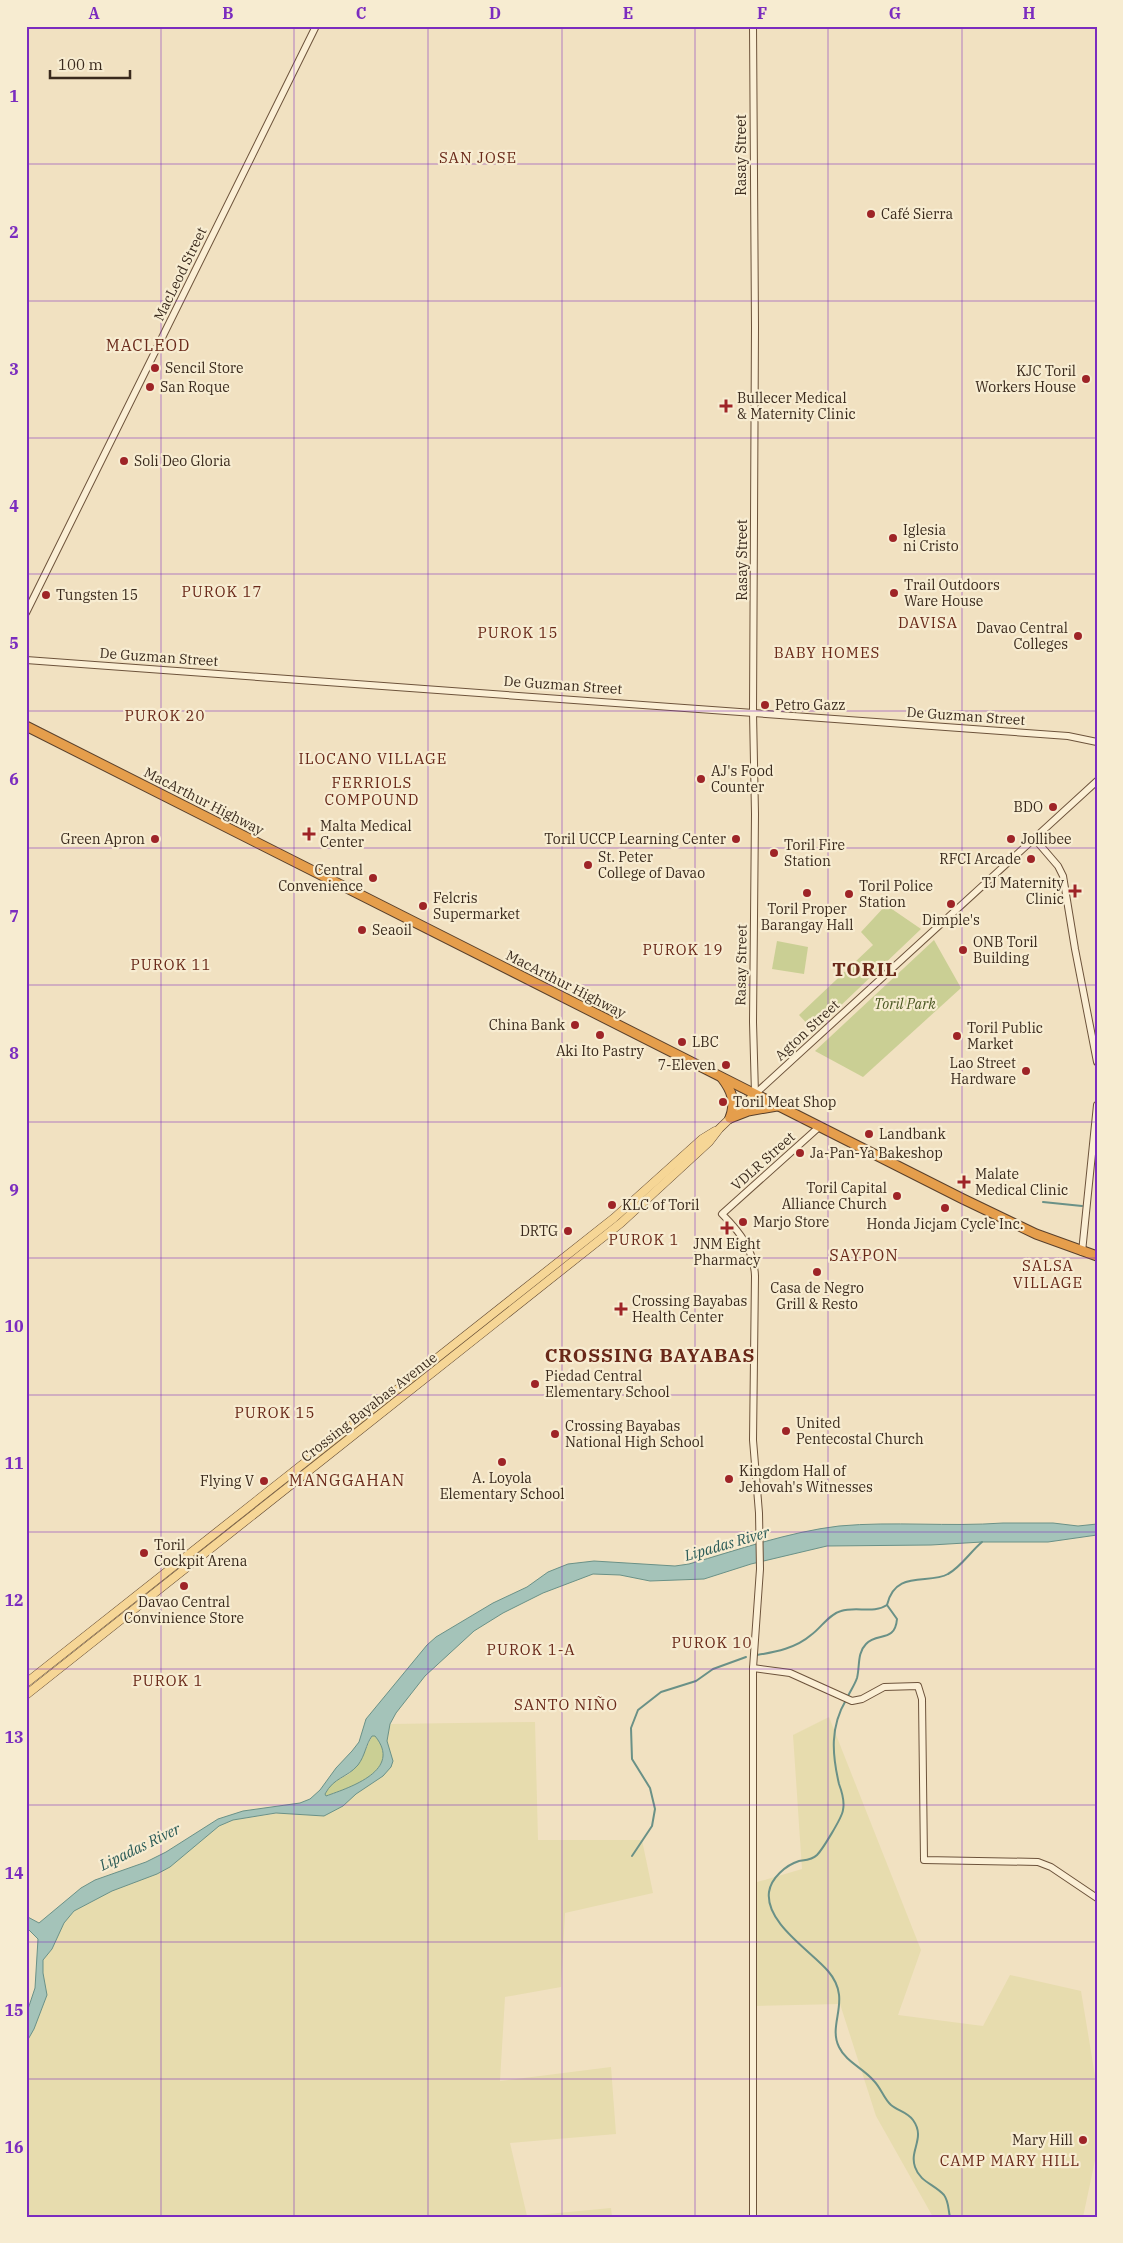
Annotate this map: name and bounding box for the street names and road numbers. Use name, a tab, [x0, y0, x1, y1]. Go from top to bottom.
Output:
street label: Rasay Street	[732, 114, 750, 196]
street label: MacLeod Street	[150, 224, 210, 324]
street label: Rasay Street	[733, 519, 751, 601]
street label: De Guzman Street	[99, 644, 219, 670]
street label: De Guzman Street	[503, 672, 623, 698]
street label: De Guzman Street	[906, 703, 1026, 729]
street label: MacArthur Highway	[141, 763, 267, 839]
street label: Rasay Street	[731, 924, 751, 1006]
street label: MacArthur Highway	[503, 946, 629, 1022]
street label: Agton Street	[771, 996, 843, 1064]
street label: VDLR Street	[727, 1128, 799, 1194]
street label: Crossing Bayabas Avenue	[297, 1348, 441, 1466]

